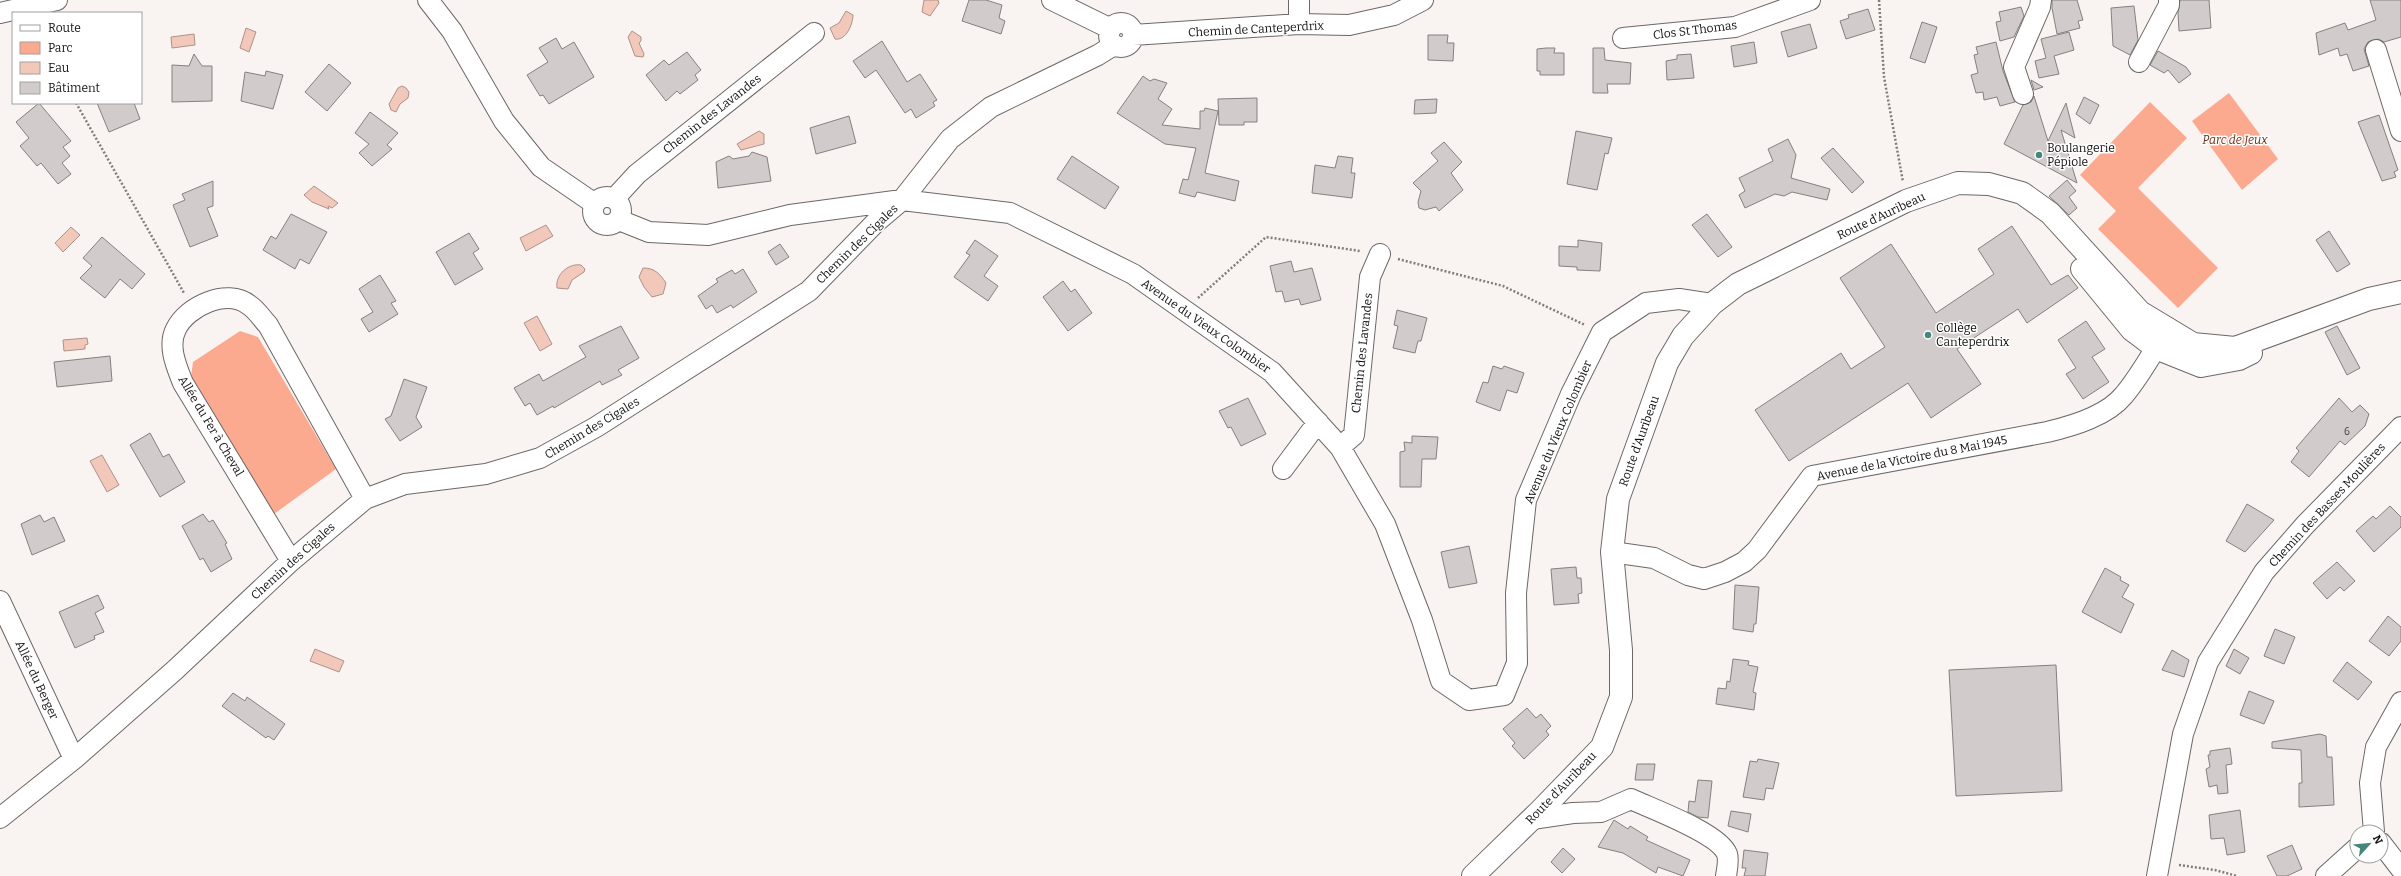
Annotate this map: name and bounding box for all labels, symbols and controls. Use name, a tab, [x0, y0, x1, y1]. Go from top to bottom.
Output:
legend	[12, 12, 142, 104]
street label: Chemin de Canteperdrix	[1188, 18, 1325, 40]
street label: Clos St Thomas	[1652, 18, 1738, 42]
text: Route	[48, 21, 81, 35]
text: Parc	[48, 41, 73, 55]
text: Eau	[48, 61, 70, 75]
street label: Chemin des Lavandes	[660, 71, 764, 157]
text: Bâtiment	[48, 81, 101, 95]
park label: Parc de Jeux	[2202, 133, 2268, 147]
place label: Boulangerie Pépiole	[2047, 141, 2115, 169]
marker: Boulangerie Pépiole	[2034, 150, 2044, 160]
street label: Route d'Auribeau	[1835, 189, 1928, 243]
street label: Chemin des Cigales	[813, 201, 901, 287]
street label: Avenue du Vieux Colombier	[1139, 276, 1274, 376]
street label: Chemin des Lavandes	[1349, 292, 1375, 414]
place label: Collège Canteperdrix	[1936, 321, 2010, 349]
marker: Collège Canteperdrix	[1923, 330, 1933, 340]
street label: Avenue du Vieux Colombier	[1521, 358, 1595, 506]
street label: Allée du Fer à Cheval	[176, 373, 247, 479]
street label: Route d'Auribeau	[1616, 393, 1662, 488]
street label: Chemin des Cigales	[542, 394, 642, 462]
house number: 6	[2344, 426, 2350, 438]
street label: Avenue de la Victoire du 8 Mai 1945	[1816, 433, 2008, 483]
street label: Chemin des Basses Moulières	[2266, 440, 2388, 570]
street label: Chemin des Cigales	[248, 519, 338, 602]
street label: Allée du Berger	[13, 638, 62, 722]
street label: Route d'Auribeau	[1523, 748, 1600, 827]
north arrow	[2349, 824, 2389, 864]
text: N	[2370, 833, 2385, 847]

